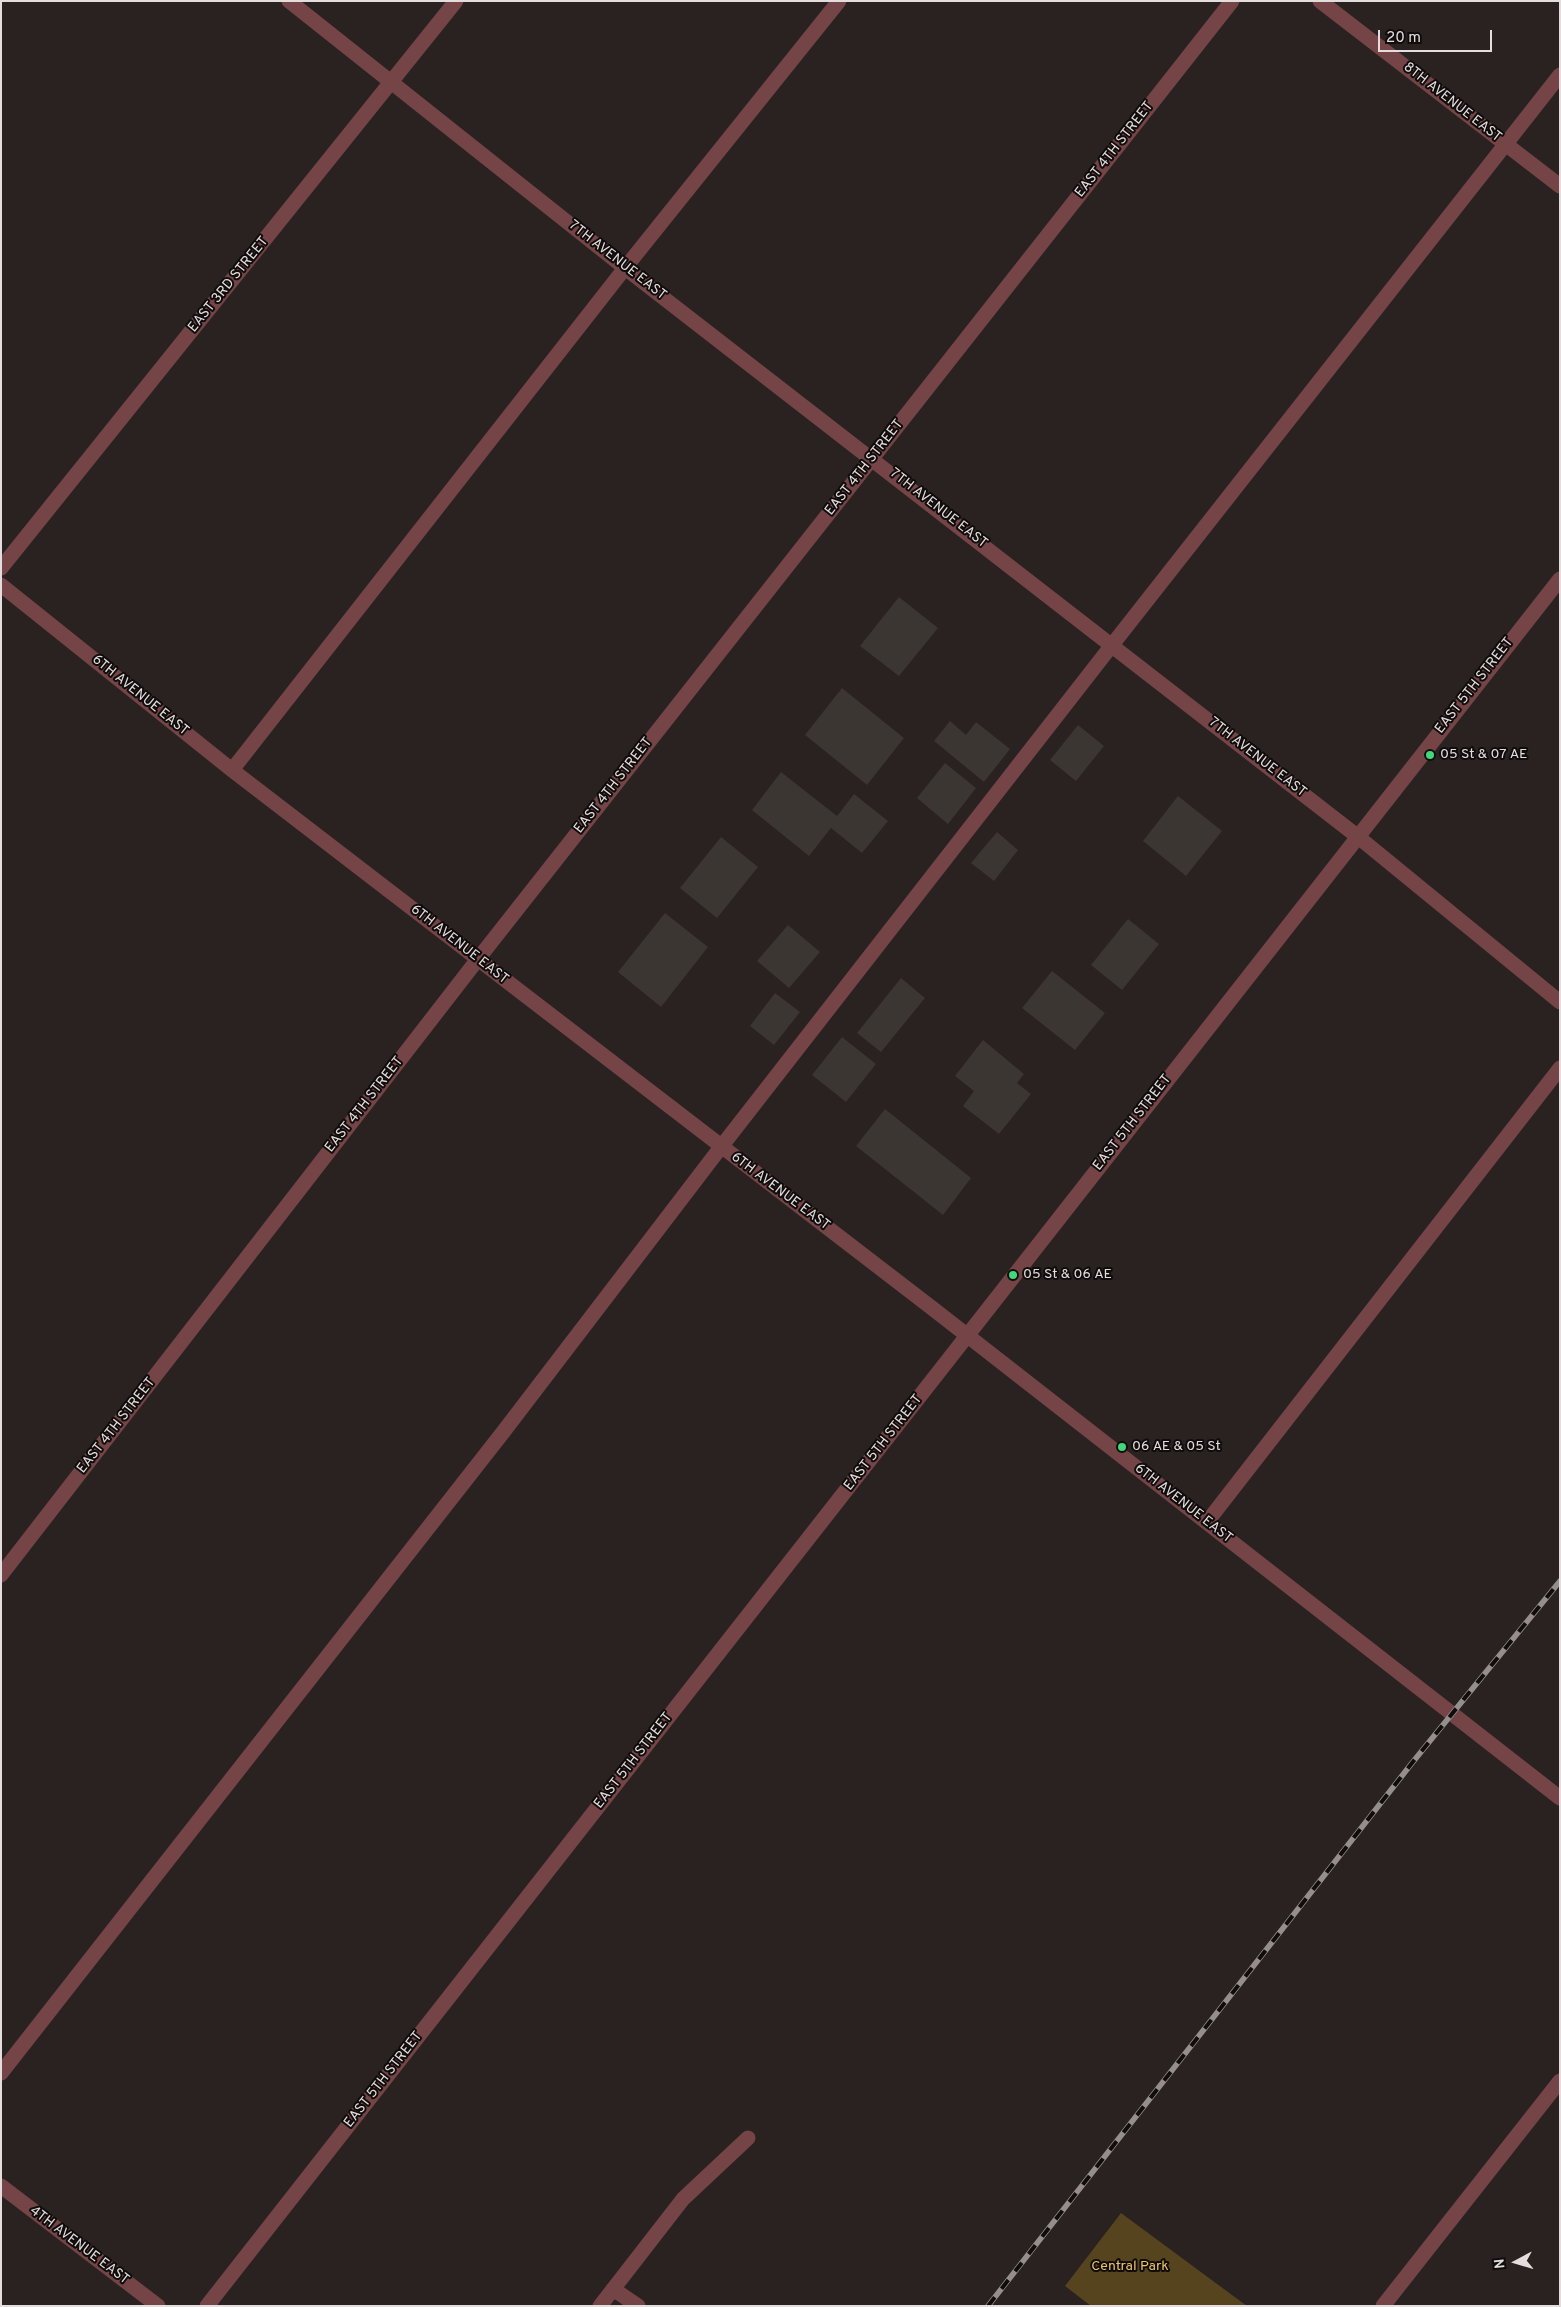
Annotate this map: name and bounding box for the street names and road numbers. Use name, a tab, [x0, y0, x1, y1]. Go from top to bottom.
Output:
street label: 8TH AVENUE EAST	[1400, 59, 1504, 147]
street label: EAST 4TH STREET	[1072, 99, 1158, 201]
street label: 7TH AVENUE EAST	[565, 218, 669, 304]
street label: EAST 3RD STREET	[185, 234, 273, 336]
street label: EAST 4TH STREET	[822, 417, 908, 519]
street label: 7TH AVENUE EAST	[886, 466, 990, 552]
street label: EAST 5TH STREET	[1432, 635, 1518, 737]
street label: 6TH AVENUE EAST	[88, 652, 192, 740]
street label: 7TH AVENUE EAST	[1205, 715, 1309, 801]
street label: EAST 4TH STREET	[571, 735, 657, 837]
street label: 6TH AVENUE EAST	[407, 902, 511, 988]
street label: EAST 4TH STREET	[322, 1054, 408, 1156]
street label: EAST 5TH STREET	[1090, 1072, 1176, 1174]
street label: 6TH AVENUE EAST	[727, 1149, 833, 1235]
street label: EAST 4TH STREET	[74, 1375, 160, 1477]
street label: EAST 5TH STREET	[841, 1392, 927, 1494]
street label: 6TH AVENUE EAST	[1131, 1461, 1235, 1547]
street label: EAST 5TH STREET	[591, 1710, 677, 1812]
street label: EAST 5TH STREET	[341, 2029, 427, 2131]
street label: 4TH AVENUE EAST	[26, 2203, 132, 2289]

